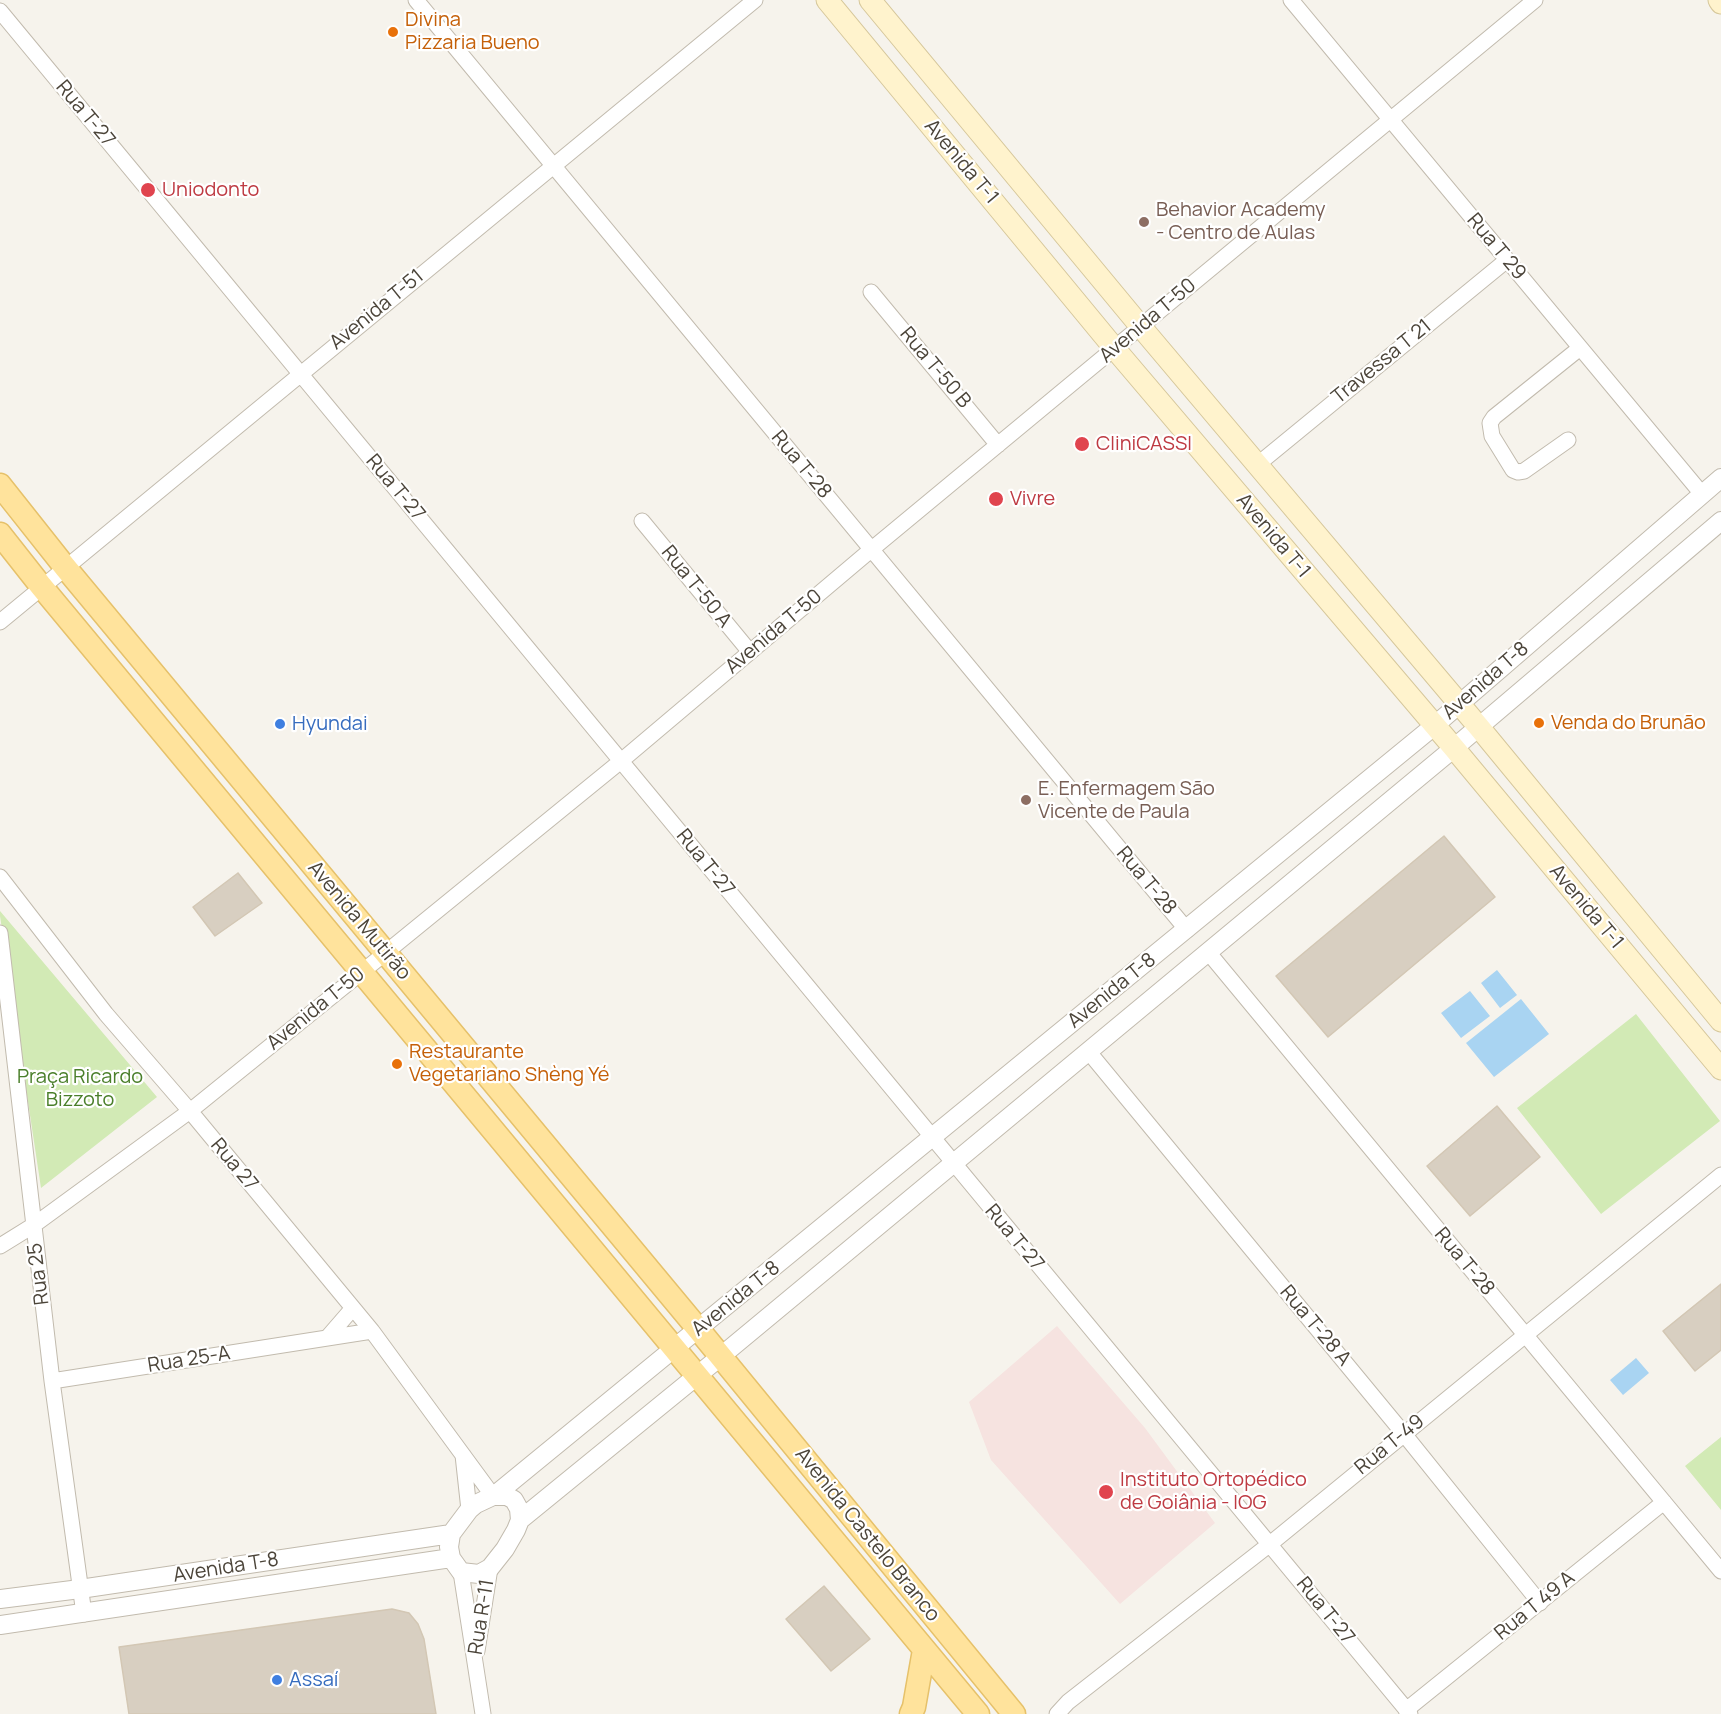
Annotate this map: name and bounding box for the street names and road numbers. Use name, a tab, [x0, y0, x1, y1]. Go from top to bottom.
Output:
street label: Rua T-27	[50, 76, 120, 152]
street label: Avenida T-1	[919, 115, 1003, 209]
street label: Rua T 29	[1461, 209, 1531, 285]
street label: Avenida T-51	[325, 265, 429, 355]
street label: Avenida T-50	[1095, 274, 1201, 368]
street label: Travessa T 21	[1327, 315, 1437, 409]
street label: Rua T-50 B	[894, 323, 976, 413]
street label: Rua T-28	[766, 426, 836, 504]
street label: Rua T-27	[360, 450, 430, 526]
street label: Avenida T-1	[1231, 489, 1315, 583]
street label: Rua T-50 A	[656, 541, 736, 633]
street label: Avenida T-50	[721, 585, 827, 679]
street label: Avenida T-8	[1438, 637, 1534, 725]
street label: Rua T-27	[671, 825, 739, 901]
street label: Rua T-28	[1111, 842, 1181, 920]
street label: Avenida Mutirão	[302, 857, 416, 985]
street label: Avenida T-1	[1544, 860, 1628, 954]
street label: Avenida T-8	[1063, 948, 1161, 1034]
street label: Avenida T-50	[262, 962, 370, 1056]
street label: Rua 27	[205, 1134, 263, 1196]
street label: Rua T-27	[979, 1200, 1049, 1276]
street label: Rua T-28	[1429, 1223, 1499, 1301]
street label: Rua 25	[23, 1241, 55, 1307]
street label: Avenida T-8	[687, 1256, 785, 1342]
street label: Rua T-28 A	[1274, 1281, 1356, 1371]
street label: Rua 25-A	[146, 1342, 232, 1378]
street label: Rua T-49	[1351, 1410, 1429, 1480]
street label: Avenida Castelo Branco	[789, 1443, 945, 1627]
street label: Avenida T-8	[172, 1548, 280, 1588]
street label: Rua T 49 A	[1490, 1566, 1580, 1646]
street label: Rua T-27	[1291, 1573, 1359, 1649]
street label: Rua R-11	[464, 1577, 500, 1657]

